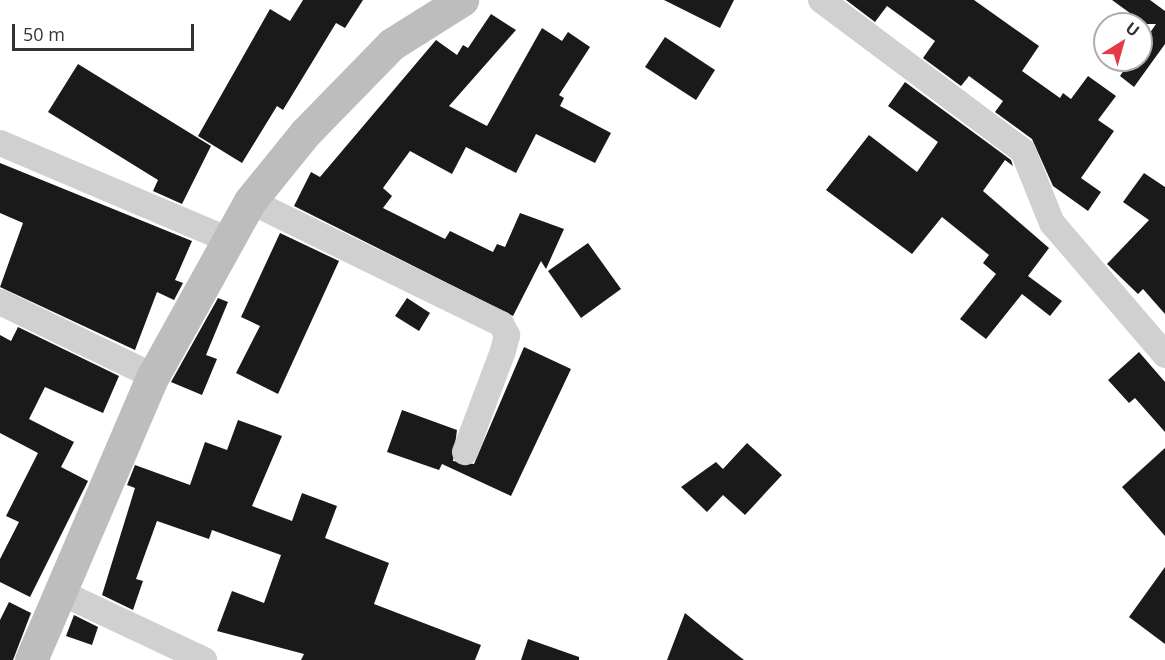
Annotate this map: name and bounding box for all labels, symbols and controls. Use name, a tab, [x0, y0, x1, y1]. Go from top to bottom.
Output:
scale bar	[15, 12, 196, 50]
north arrow	[1093, 12, 1153, 72]
text: U	[1121, 17, 1144, 42]
text: 50 m	[23, 22, 65, 46]

